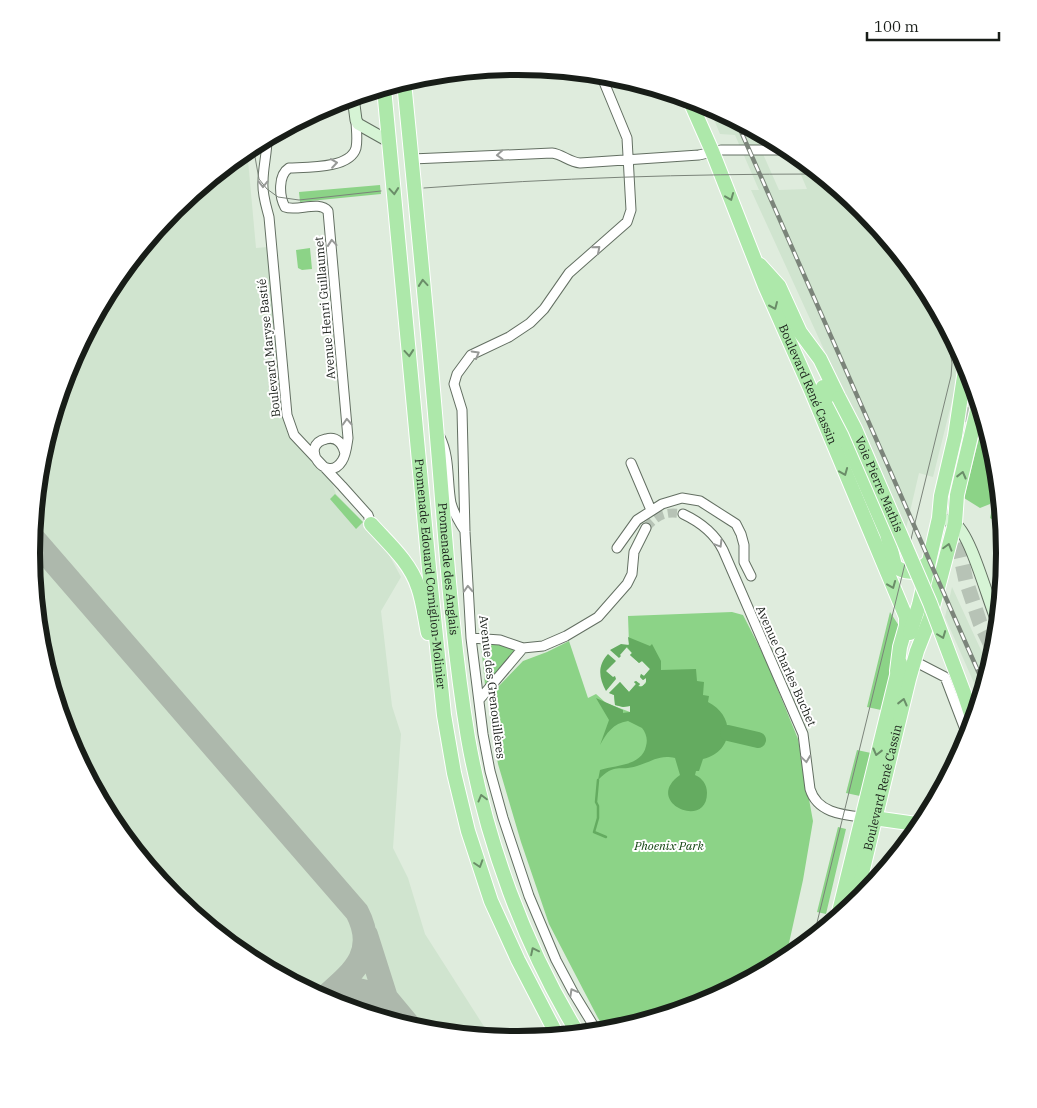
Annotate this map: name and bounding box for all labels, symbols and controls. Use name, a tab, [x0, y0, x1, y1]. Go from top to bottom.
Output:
scale bar	[867, 10, 1000, 42]
text: 100 m	[874, 17, 919, 36]
one-way arrow	[495, 150, 503, 160]
one-way arrow	[330, 159, 338, 169]
one-way arrow	[258, 180, 268, 188]
one-way arrow	[388, 187, 399, 195]
one-way arrow	[723, 192, 734, 201]
street label: Avenue Henri Guillaumet	[311, 236, 338, 380]
one-way arrow	[326, 239, 337, 247]
one-way arrow	[591, 246, 600, 255]
street label: Boulevard Maryse Bastié	[254, 278, 283, 418]
one-way arrow	[418, 279, 429, 287]
one-way arrow	[767, 301, 778, 310]
street label: Boulevard René Cassin	[776, 322, 841, 447]
one-way arrow	[403, 349, 414, 357]
one-way arrow	[471, 350, 480, 360]
one-way arrow	[342, 418, 353, 426]
street label: Voie Pierre Mathis	[852, 434, 907, 534]
street label: Promenade Edouard Corniglion-Molinier	[412, 458, 449, 690]
one-way arrow	[838, 467, 848, 476]
one-way arrow	[956, 471, 966, 479]
street label: Promenade des Anglais	[435, 502, 462, 636]
one-way arrow	[713, 539, 723, 548]
one-way arrow	[942, 543, 952, 552]
one-way arrow	[886, 581, 896, 589]
one-way arrow	[463, 585, 474, 593]
street label: Avenue Charles Buchet	[753, 603, 820, 728]
street label: Avenue des Grenouillères	[476, 614, 509, 760]
one-way arrow	[936, 630, 946, 639]
one-way arrow	[897, 698, 908, 707]
street label: Boulevard René Cassin	[860, 722, 905, 852]
one-way arrow	[872, 748, 883, 757]
one-way arrow	[801, 754, 811, 763]
one-way arrow	[477, 794, 487, 803]
park label: Phoenix Park	[633, 838, 704, 853]
one-way arrow	[473, 859, 483, 868]
one-way arrow	[531, 948, 541, 957]
one-way arrow	[569, 988, 579, 997]

